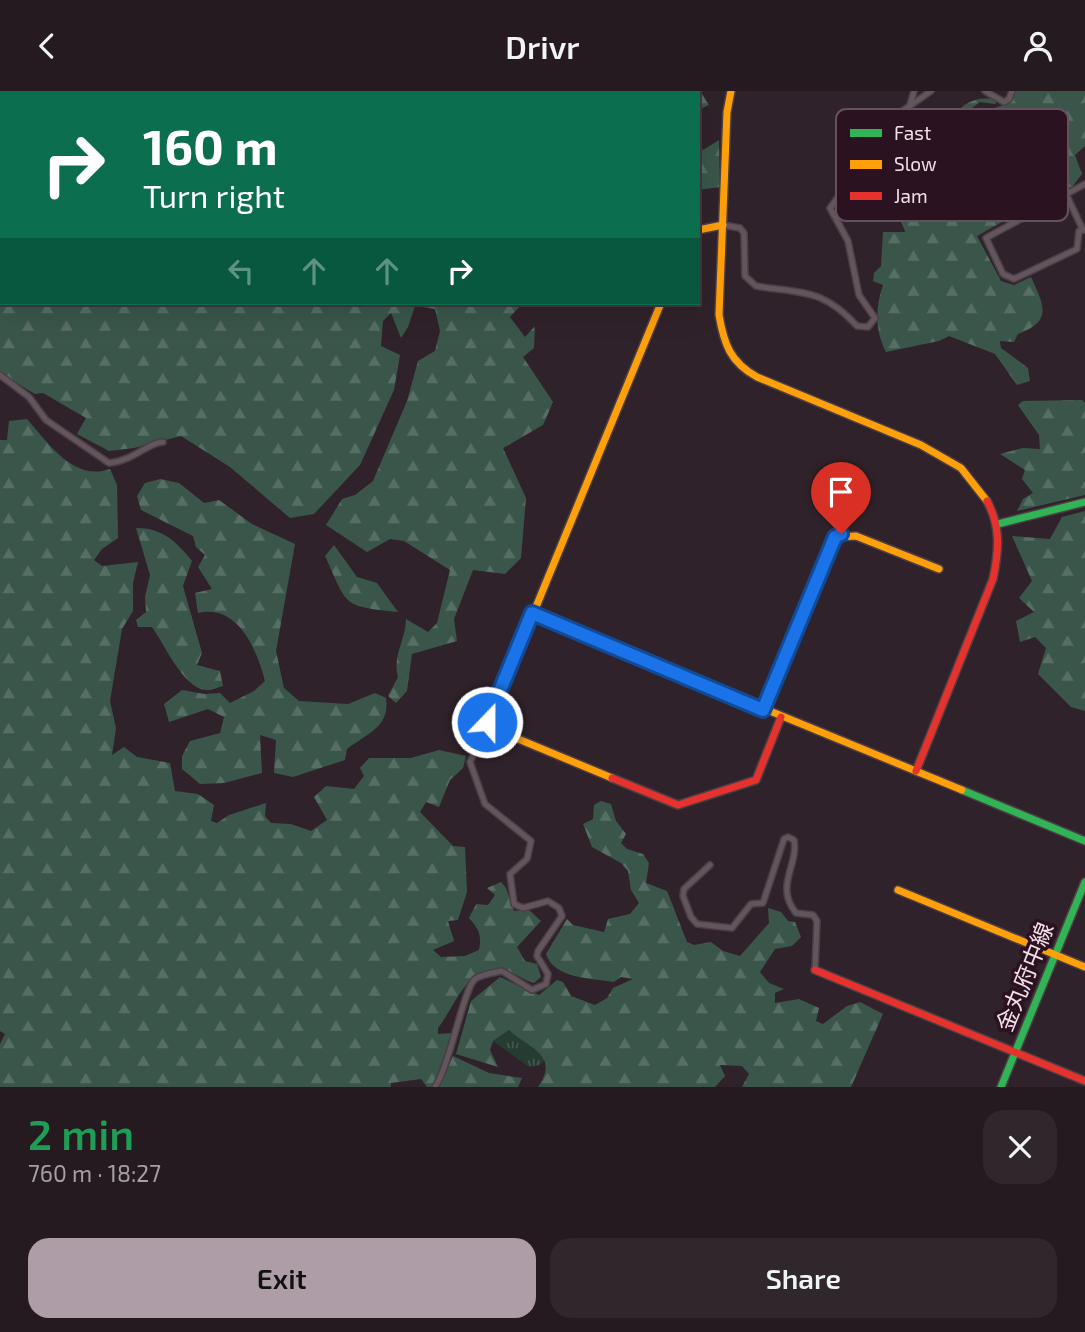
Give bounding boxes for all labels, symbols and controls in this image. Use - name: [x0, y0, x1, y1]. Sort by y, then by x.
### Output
- icon: back: [28, 27, 66, 65]
- text: Drivr: [505, 27, 580, 65]
- icon: person: [1019, 27, 1057, 65]
- legend: [836, 109, 1068, 221]
- text: 160 m: [143, 116, 278, 175]
- icon: right: [28, 119, 119, 210]
- text: Fast: [894, 121, 931, 144]
- text: Slow: [894, 152, 937, 175]
- text: Turn right: [143, 176, 285, 214]
- text: Jam: [894, 184, 928, 207]
- icon: left: [222, 252, 260, 290]
- icon: ahead: [295, 252, 333, 290]
- icon: ahead: [368, 252, 406, 290]
- icon: right: [441, 252, 479, 290]
- pin: [811, 462, 871, 534]
- icon: arrive: [822, 473, 860, 511]
- position arrow: [450, 685, 524, 759]
- street label: 金丸府中線: [990, 918, 1059, 1035]
- text: 2 min: [28, 1108, 134, 1158]
- button: close: [983, 1110, 1057, 1184]
- text: 760 m · 18:27: [28, 1159, 161, 1187]
- button: Exit: [28, 1238, 536, 1318]
- button: Share: [550, 1238, 1057, 1318]

